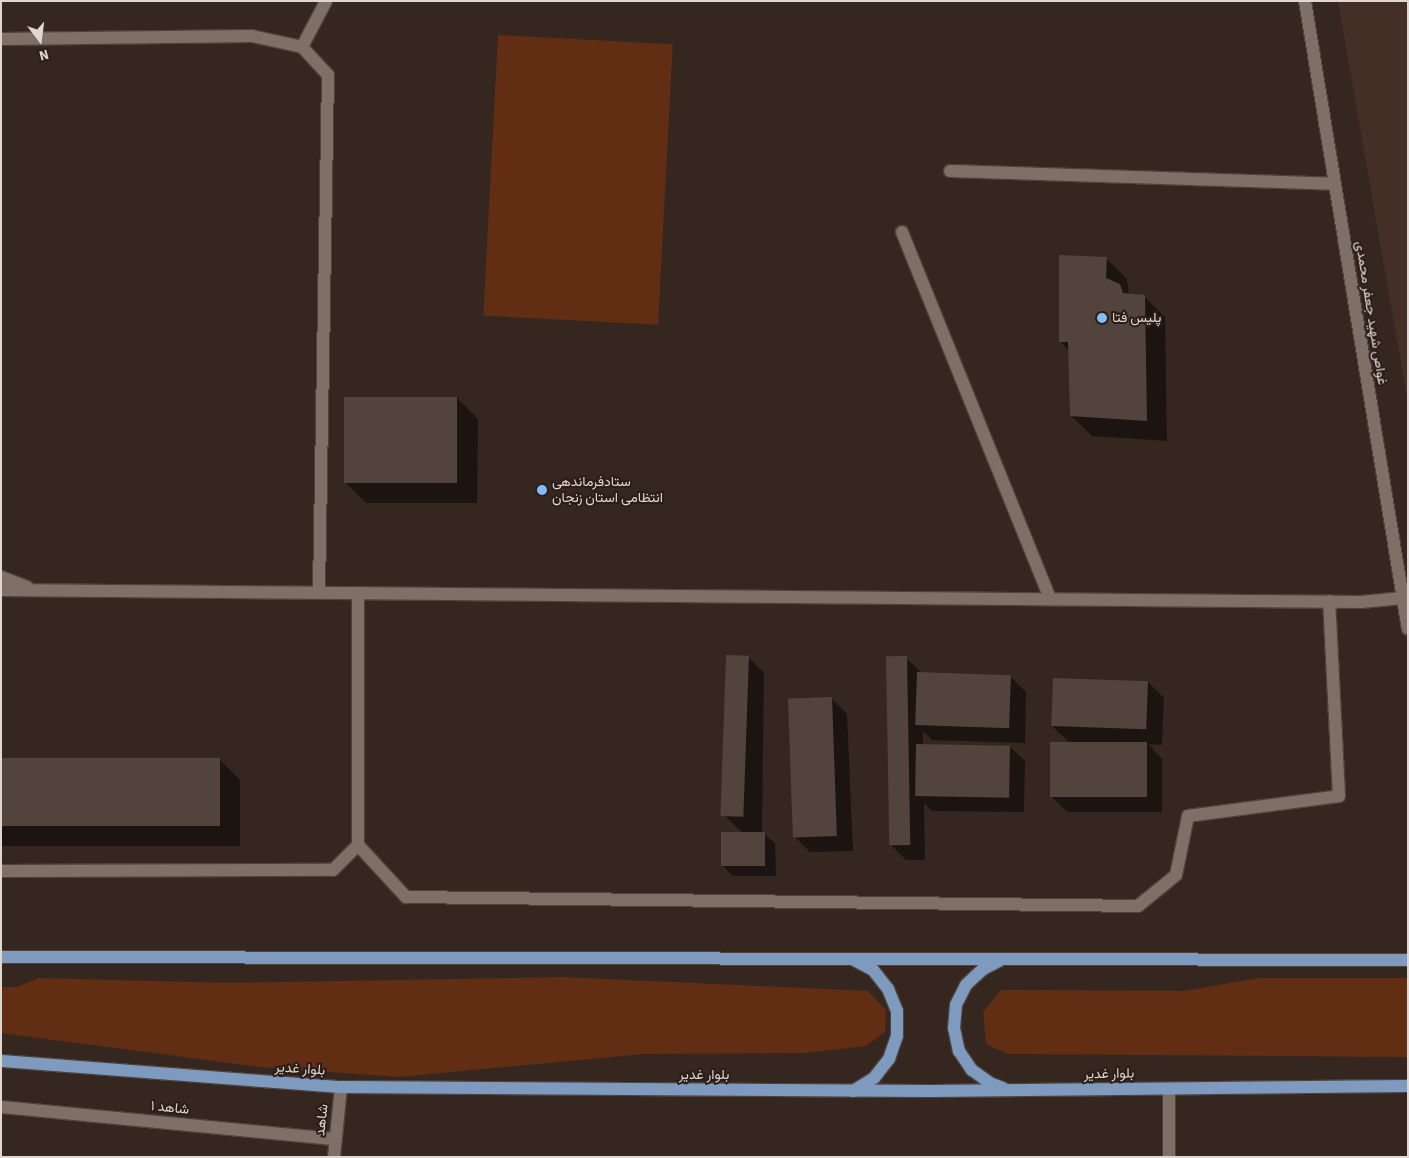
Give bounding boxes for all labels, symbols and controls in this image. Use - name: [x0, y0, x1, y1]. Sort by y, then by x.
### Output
- north arrow: [15, 15, 65, 65]
- text: N: [37, 44, 51, 65]
- street label: غواص شهید جعفر محمدی: [1351, 240, 1391, 386]
- place label: پلیس فتا: [1112, 310, 1161, 326]
- marker: پلیس فتا: [1096, 312, 1108, 324]
- place label: ستادفرماندهی انتظامی استان زنجان: [552, 474, 663, 507]
- marker: ستادفرماندهی انتظامی استان زنجان: [536, 484, 548, 496]
- street label: بلوار غدیر: [274, 1059, 326, 1079]
- street label: بلوار غدیر: [1084, 1065, 1134, 1083]
- street label: بلوار غدیر: [679, 1067, 729, 1083]
- street label: شاهد ۱: [150, 1098, 190, 1118]
- street label: شاهد: [312, 1103, 332, 1137]

